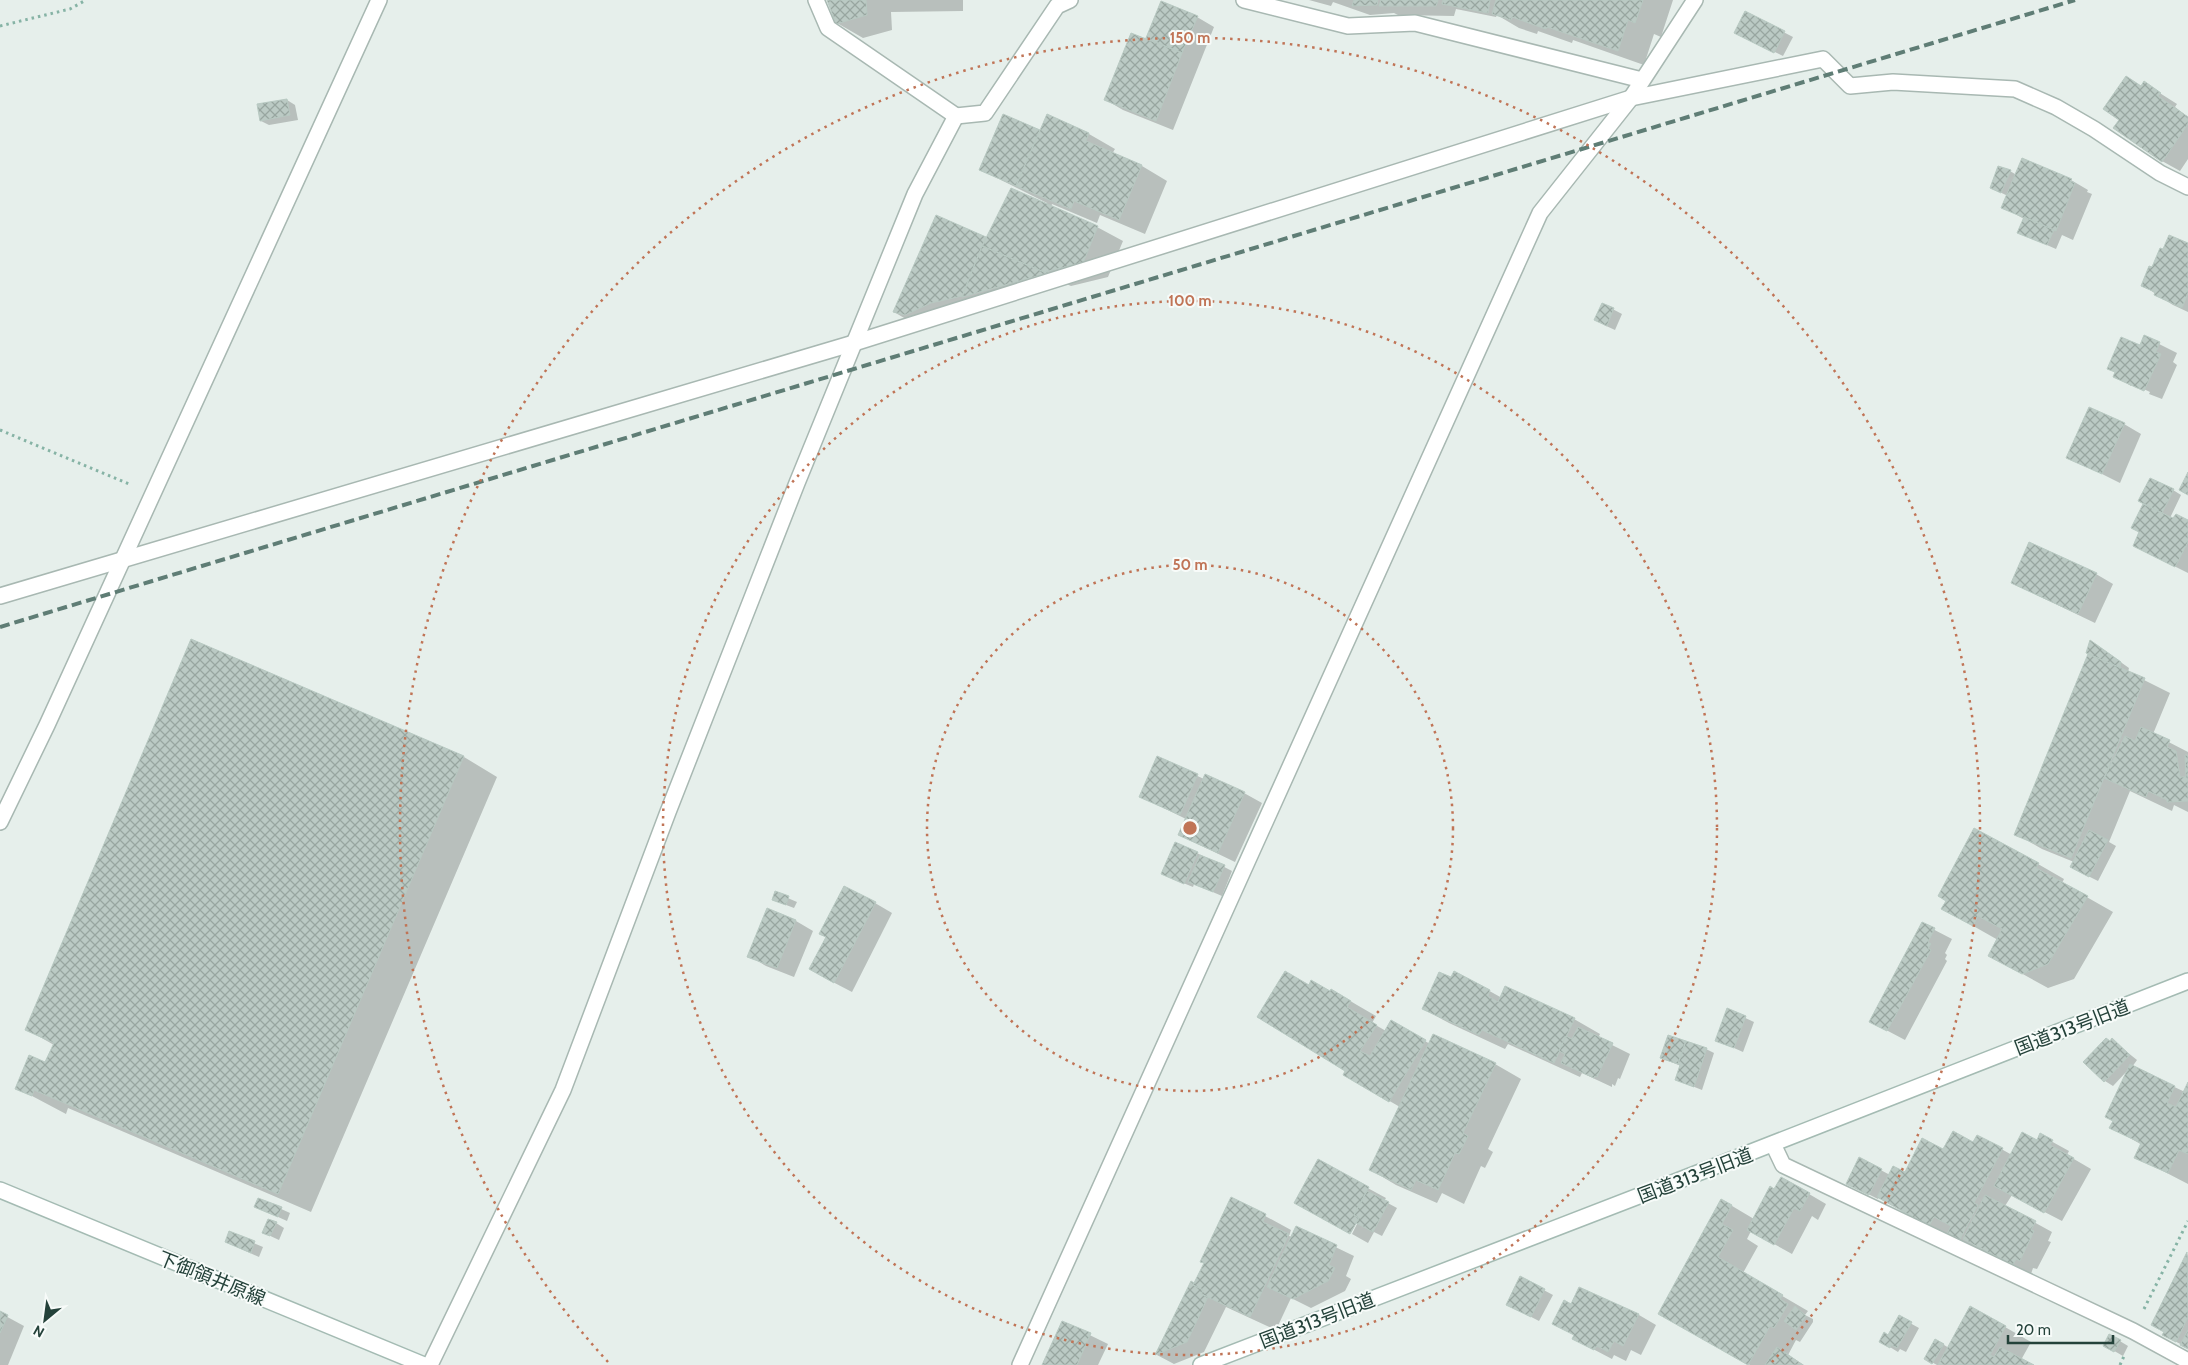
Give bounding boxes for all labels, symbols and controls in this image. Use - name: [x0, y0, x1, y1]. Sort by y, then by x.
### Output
- text: 150 m: [1170, 29, 1210, 47]
- text: 100 m: [1168, 292, 1212, 310]
- text: 50 m: [1172, 556, 1208, 574]
- centre of rings: [1181, 819, 1199, 837]
- street label: 国道313号旧道: [2011, 995, 2133, 1060]
- street label: 国道313号旧道: [1634, 1143, 1756, 1208]
- street label: 下御領井原線: [155, 1246, 269, 1310]
- street label: 国道313号旧道: [1256, 1288, 1378, 1353]
- north arrow: [20, 1295, 70, 1345]
- scale bar: [2008, 1312, 2113, 1344]
- text: N: [30, 1321, 47, 1342]
- text: 20 m: [2016, 1321, 2051, 1339]

